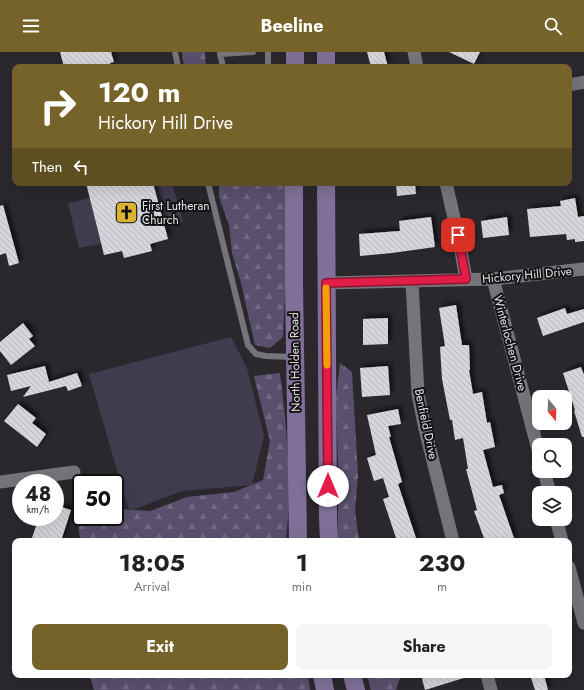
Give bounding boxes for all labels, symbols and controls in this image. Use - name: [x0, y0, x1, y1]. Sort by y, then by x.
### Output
- text: Beeline: [260, 13, 324, 39]
- icon: menu: [20, 15, 42, 37]
- icon: search: [542, 15, 564, 37]
- text: 120 m: [98, 72, 181, 113]
- icon: right: [32, 80, 84, 132]
- text: Hickory Hill Drive: [98, 110, 233, 136]
- text: Then: [32, 156, 62, 178]
- icon: left: [70, 156, 92, 178]
- place label: First Lutheran Church: [142, 197, 210, 229]
- church icon: First Lutheran Church: [114, 200, 140, 226]
- pin: [441, 218, 475, 252]
- icon: arrive: [447, 224, 469, 246]
- street label: Hickory Hill Drive: [481, 262, 573, 288]
- street label: Winterlochen Drive: [489, 293, 531, 393]
- street label: North Holden Road: [285, 312, 305, 412]
- street label: Benfield Drive: [410, 387, 442, 461]
- north arrow: [532, 390, 572, 430]
- map controls: [532, 390, 572, 526]
- button: search: [532, 438, 572, 478]
- position arrow: [307, 465, 349, 507]
- speed limit sign: 50: [72, 474, 124, 526]
- text: 48: [25, 480, 51, 509]
- button: layers: [532, 486, 572, 526]
- text: km/h: [27, 502, 49, 517]
- text: 18:05: [119, 545, 185, 580]
- text: 1: [296, 545, 308, 580]
- text: 230: [419, 545, 465, 580]
- text: Arrival: [134, 577, 170, 596]
- text: min: [292, 577, 312, 596]
- text: m: [437, 577, 447, 596]
- button: Exit: [32, 624, 288, 670]
- button: Share: [296, 624, 552, 670]

